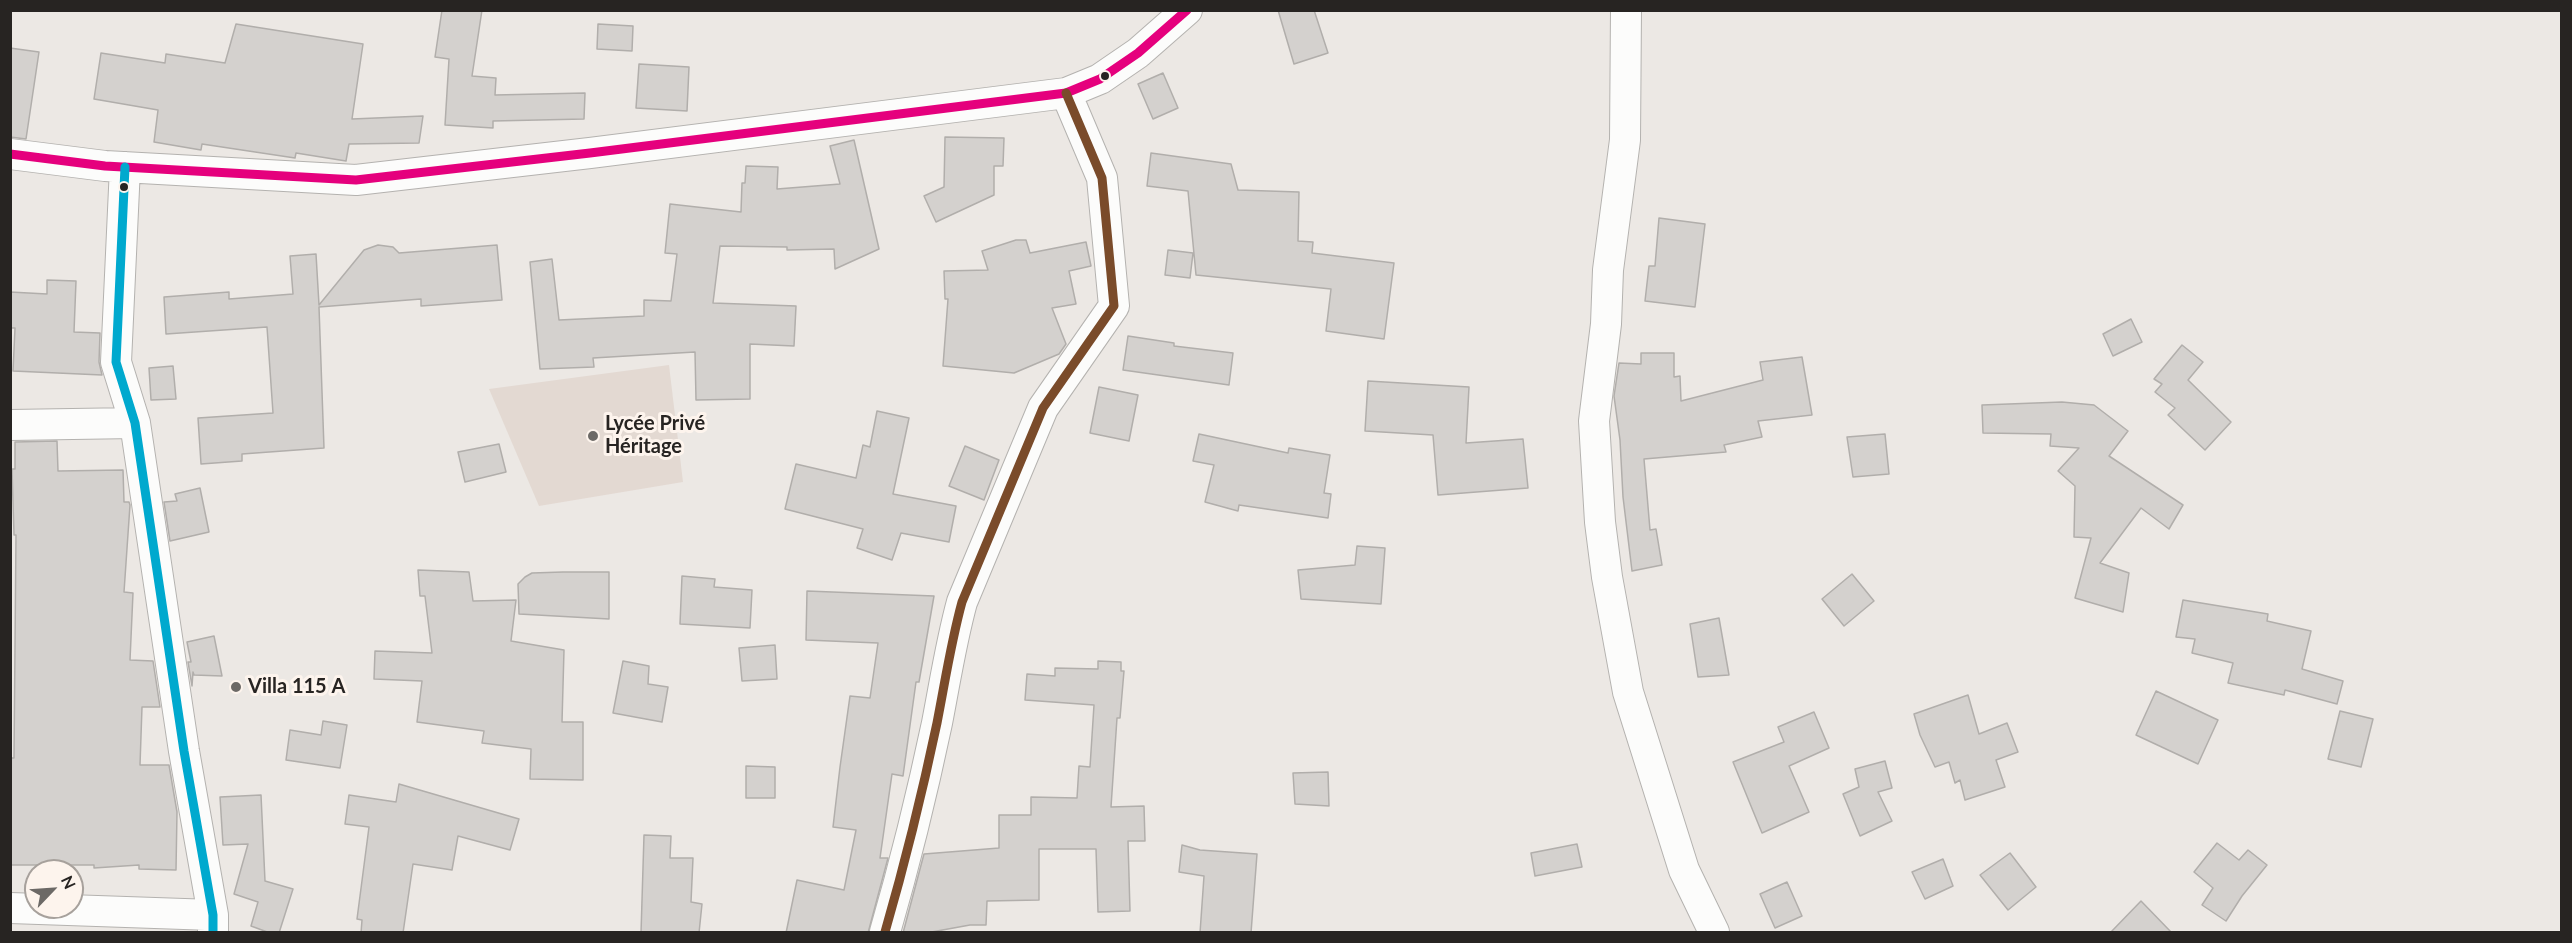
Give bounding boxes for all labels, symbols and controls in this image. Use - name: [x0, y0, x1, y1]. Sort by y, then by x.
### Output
- unlabelled marker: [1099, 70, 1111, 82]
- unlabelled marker: [118, 181, 130, 193]
- place label: Lycée Privé Héritage: [605, 412, 705, 459]
- marker: Lycée Privé Héritage: [586, 429, 600, 443]
- place label: Villa 115 A: [248, 675, 345, 699]
- marker: Villa 115 A: [229, 680, 243, 694]
- north arrow: [24, 859, 84, 919]
- text: N: [58, 872, 80, 892]

